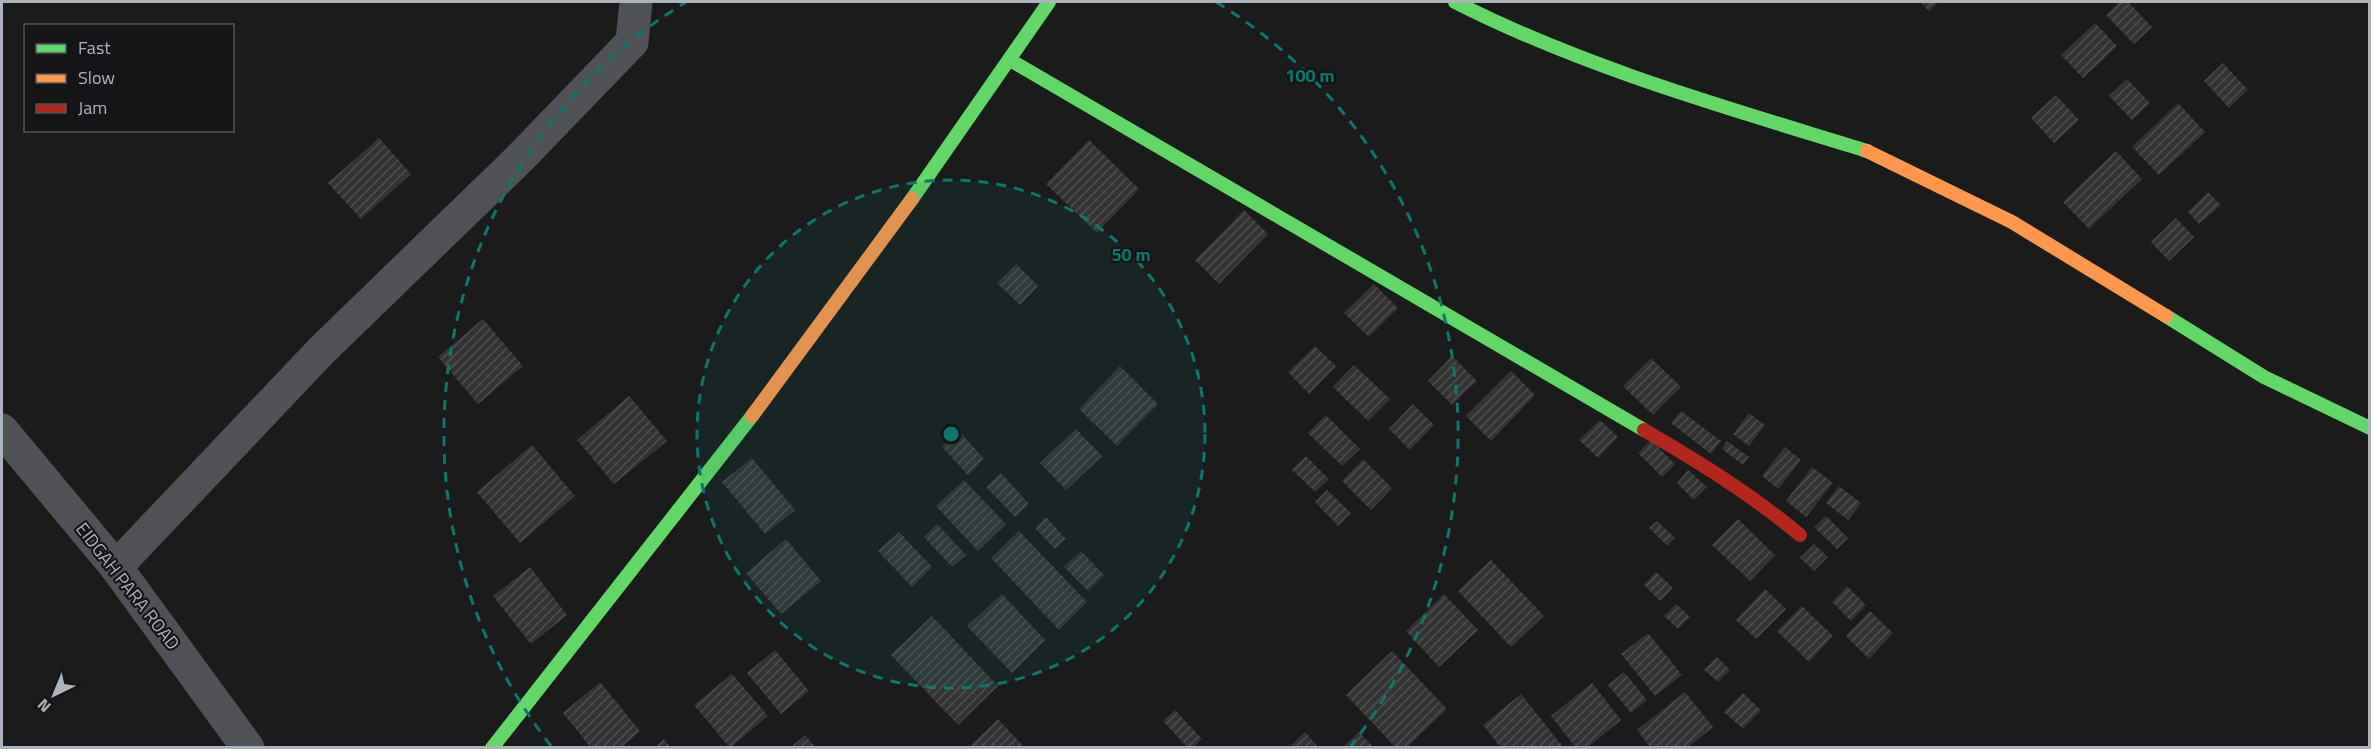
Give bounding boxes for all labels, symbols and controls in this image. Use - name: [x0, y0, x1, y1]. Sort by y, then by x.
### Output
- legend: [24, 24, 234, 132]
- text: Fast: [78, 34, 111, 61]
- text: 100 m: [1285, 62, 1335, 89]
- text: Slow: [78, 64, 115, 91]
- text: Jam: [78, 94, 107, 121]
- text: 50 m: [1111, 241, 1151, 268]
- centre of rings: [941, 424, 961, 444]
- street label: EIDGAH PARA ROAD: [69, 516, 187, 656]
- north arrow: [24, 665, 84, 725]
- text: N: [32, 693, 56, 719]

